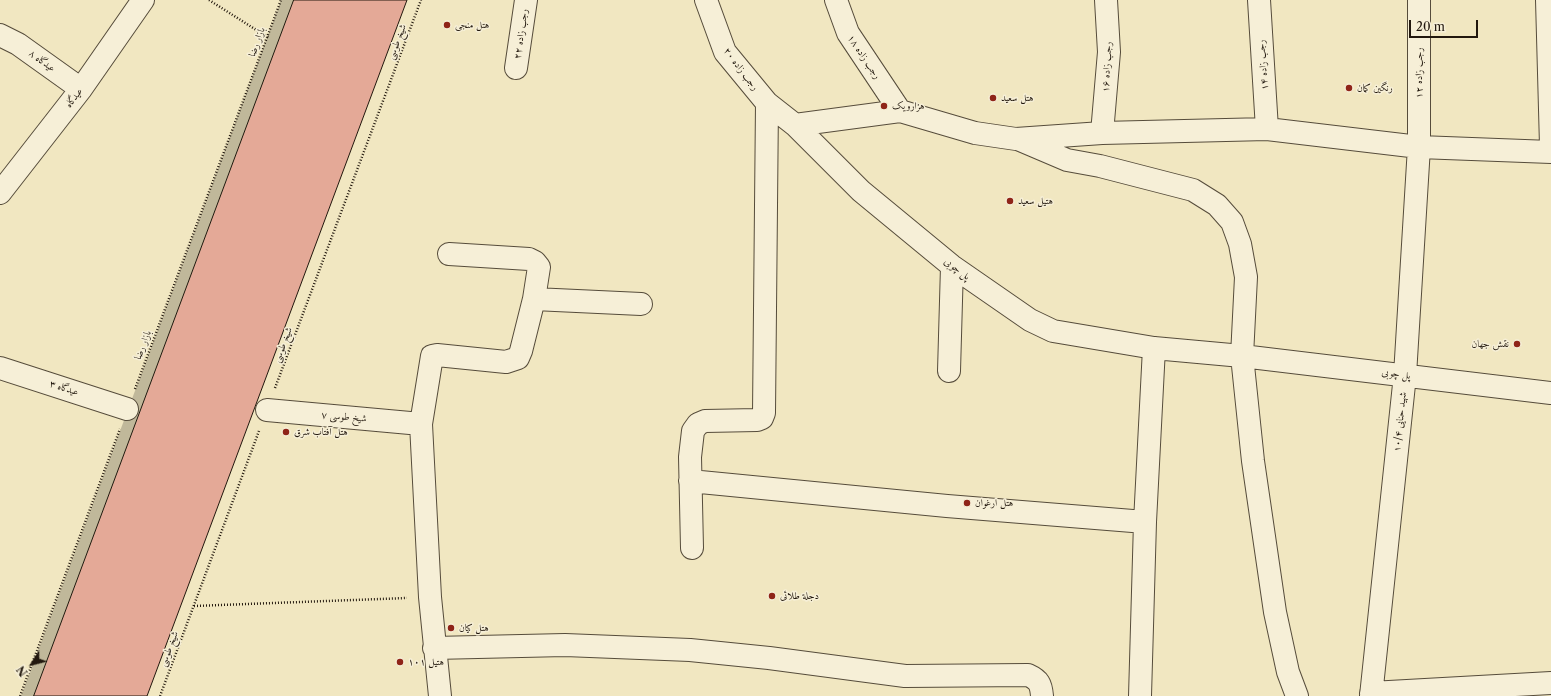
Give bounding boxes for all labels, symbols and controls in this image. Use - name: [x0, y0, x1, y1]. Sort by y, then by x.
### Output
- street label: رجب زاده ۲۲: [512, 8, 530, 60]
- scale bar: [1411, 12, 1480, 38]
- place label: هتل منجی: [455, 19, 489, 31]
- text: 20 m: [1416, 19, 1445, 34]
- marker: هتل منجی: [442, 20, 452, 30]
- street label: شیخ طوسی: [385, 23, 409, 61]
- street label: بازار رضا: [246, 26, 268, 58]
- street label: رجب زاده ۱۸: [845, 33, 883, 81]
- street label: رجب زاده ۱۴: [1255, 39, 1271, 91]
- street label: رجب زاده ۱۶: [1100, 41, 1114, 93]
- street label: رجب زاده ۲۰: [721, 45, 761, 93]
- street label: عیدگاه ۸: [26, 47, 58, 75]
- street label: رجب زاده ۱۲: [1413, 48, 1425, 98]
- place label: رنگین کمان: [1357, 82, 1393, 94]
- marker: رنگین کمان: [1344, 83, 1354, 93]
- street label: عیدگاه: [63, 86, 85, 110]
- place label: هتل سعید: [1001, 92, 1034, 104]
- marker: هتل سعید: [988, 93, 998, 103]
- place label: هزارویک: [892, 100, 925, 112]
- marker: هزارویک: [879, 101, 889, 111]
- place label: هتیل سعید: [1018, 195, 1053, 207]
- marker: هتیل سعید: [1005, 196, 1015, 206]
- street label: پل چوبی: [942, 255, 972, 283]
- street label: شیخ طوسی: [271, 326, 295, 364]
- street label: بازار رضا: [132, 329, 154, 361]
- place label: نقش جهان: [1471, 338, 1509, 350]
- marker: نقش جهان: [1512, 339, 1522, 349]
- street label: پل چوبی: [1381, 366, 1411, 382]
- street label: عیدگاه ۳: [48, 378, 80, 398]
- street label: شهید حنایی ۱۰/۴: [1391, 391, 1409, 453]
- street label: شیخ طوسی ۷: [321, 409, 367, 425]
- place label: هتل آفتاب شرق: [294, 426, 348, 438]
- marker: هتل آفتاب شرق: [281, 427, 291, 437]
- place label: هتل ارغوان: [975, 497, 1013, 509]
- marker: هتل ارغوان: [962, 498, 972, 508]
- place label: دجلة طلائی: [780, 590, 819, 602]
- marker: دجلة طلائی: [767, 591, 777, 601]
- place label: هتل کیان: [459, 622, 489, 634]
- marker: هتل کیان: [446, 623, 456, 633]
- street label: شیخ طوسی: [157, 630, 181, 668]
- north arrow: [12, 644, 52, 684]
- place label: هتیل ۱۰۱: [408, 656, 444, 668]
- marker: هتیل ۱۰۱: [395, 657, 405, 667]
- text: N: [14, 663, 31, 679]

